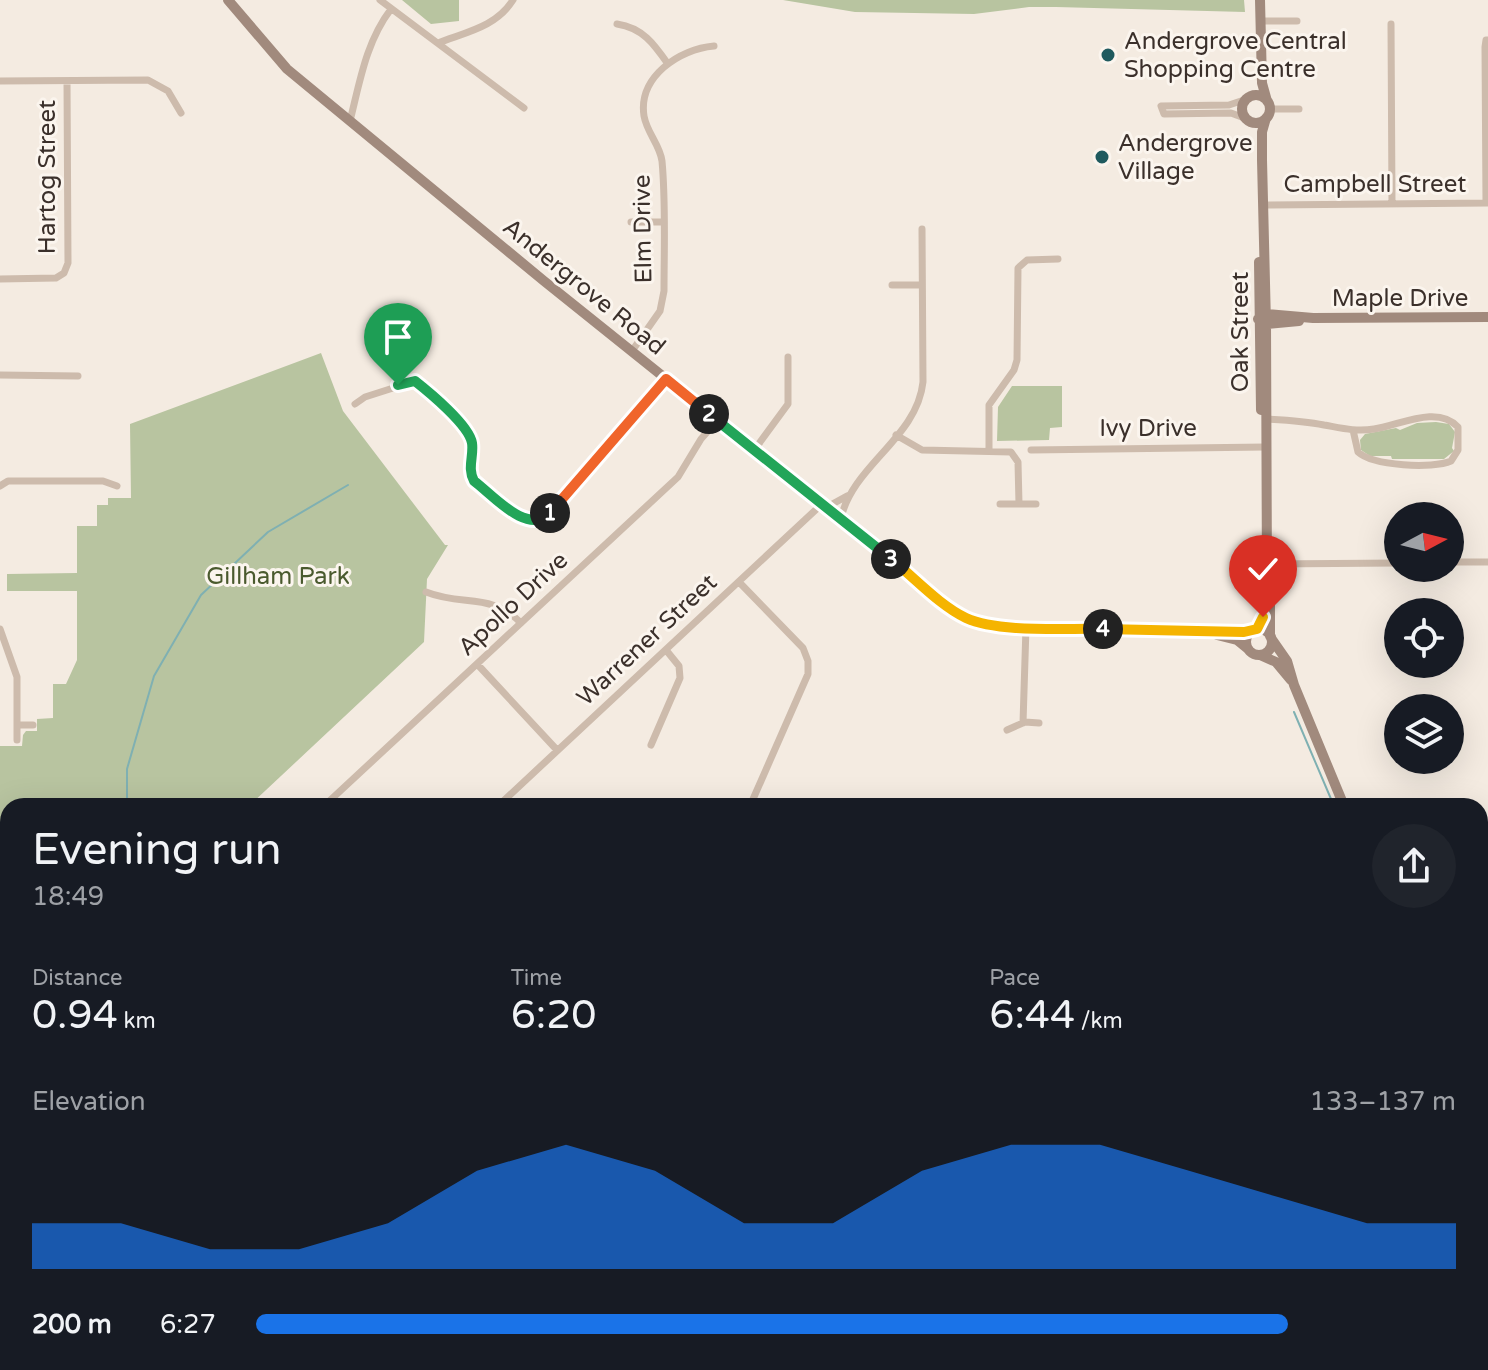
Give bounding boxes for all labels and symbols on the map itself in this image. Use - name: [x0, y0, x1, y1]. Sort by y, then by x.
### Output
- place label: Andergrove Central Shopping Centre: [1124, 27, 1347, 84]
- marker: Andergrove Central Shopping Centre: [1099, 46, 1117, 64]
- street label: Hartog Street: [33, 100, 62, 254]
- place label: Andergrove Village: [1118, 129, 1252, 186]
- marker: Andergrove Village: [1093, 148, 1111, 166]
- street label: Campbell Street: [1284, 170, 1466, 199]
- street label: Elm Drive: [628, 174, 658, 284]
- street label: Andergrove Road: [497, 212, 671, 362]
- street label: Oak Street: [1226, 272, 1255, 392]
- street label: Maple Drive: [1332, 284, 1468, 313]
- pin: [364, 303, 432, 385]
- pin: 2: [689, 394, 729, 434]
- street label: Ivy Drive: [1099, 414, 1197, 443]
- pin: 1: [530, 493, 570, 533]
- north arrow: [1384, 502, 1464, 582]
- pin: [1229, 535, 1297, 617]
- pin: 3: [871, 539, 911, 579]
- street label: Apollo Drive: [452, 546, 574, 662]
- park label: Gillham Park: [206, 562, 350, 591]
- street label: Warrener Street: [571, 568, 723, 712]
- pin: 4: [1083, 609, 1123, 649]

